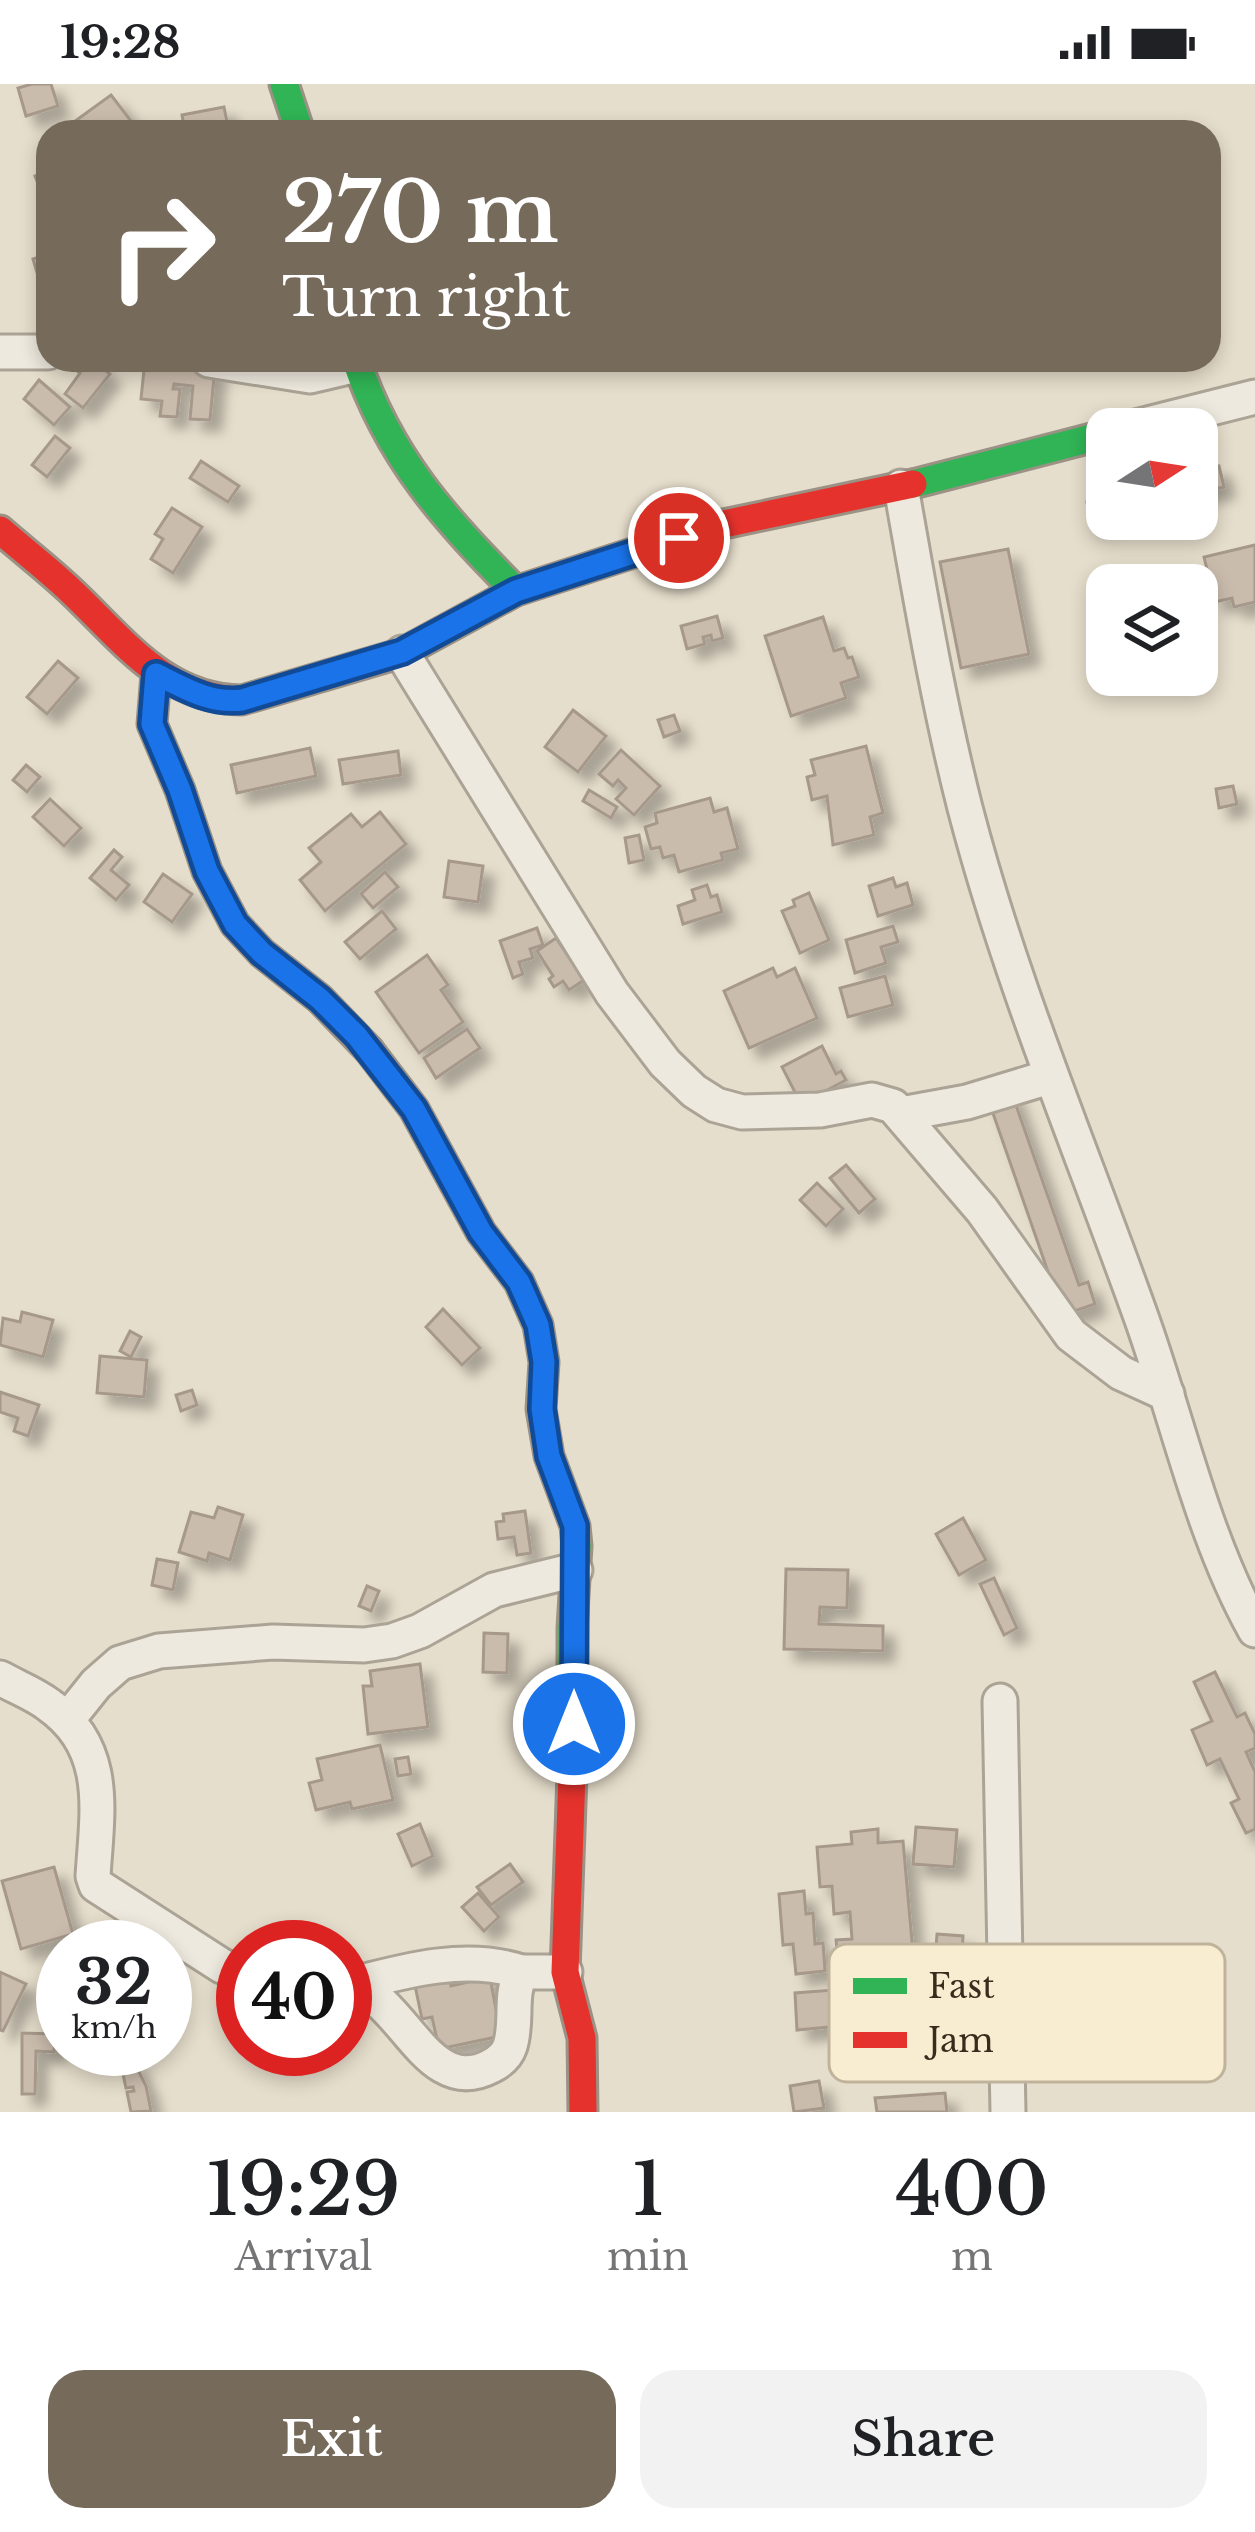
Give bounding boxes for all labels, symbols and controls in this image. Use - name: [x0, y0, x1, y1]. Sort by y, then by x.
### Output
- text: 19:28: [60, 14, 181, 70]
- text: 270 m: [282, 161, 559, 265]
- icon: right: [84, 168, 240, 324]
- text: Turn right: [282, 264, 571, 331]
- north arrow: [1086, 408, 1218, 540]
- map controls: [1086, 408, 1218, 696]
- pin: [628, 487, 730, 589]
- icon: arrive: [646, 505, 712, 571]
- button: layers: [1086, 564, 1218, 696]
- position arrow: [511, 1661, 637, 1787]
- speed limit sign: 40: [216, 1920, 372, 2076]
- legend: [829, 1944, 1225, 2082]
- text: 32: [75, 1946, 153, 2020]
- text: Fast: [928, 1966, 995, 2007]
- text: km/h: [71, 2009, 157, 2046]
- text: Jam: [924, 2020, 994, 2061]
- text: 19:29: [207, 2145, 400, 2234]
- text: 1: [632, 2145, 664, 2234]
- text: 400: [896, 2145, 1048, 2234]
- text: Arrival: [234, 2232, 373, 2281]
- text: min: [607, 2232, 689, 2281]
- text: m: [951, 2232, 993, 2281]
- button: Exit: [48, 2370, 616, 2508]
- button: Share: [640, 2370, 1207, 2508]

